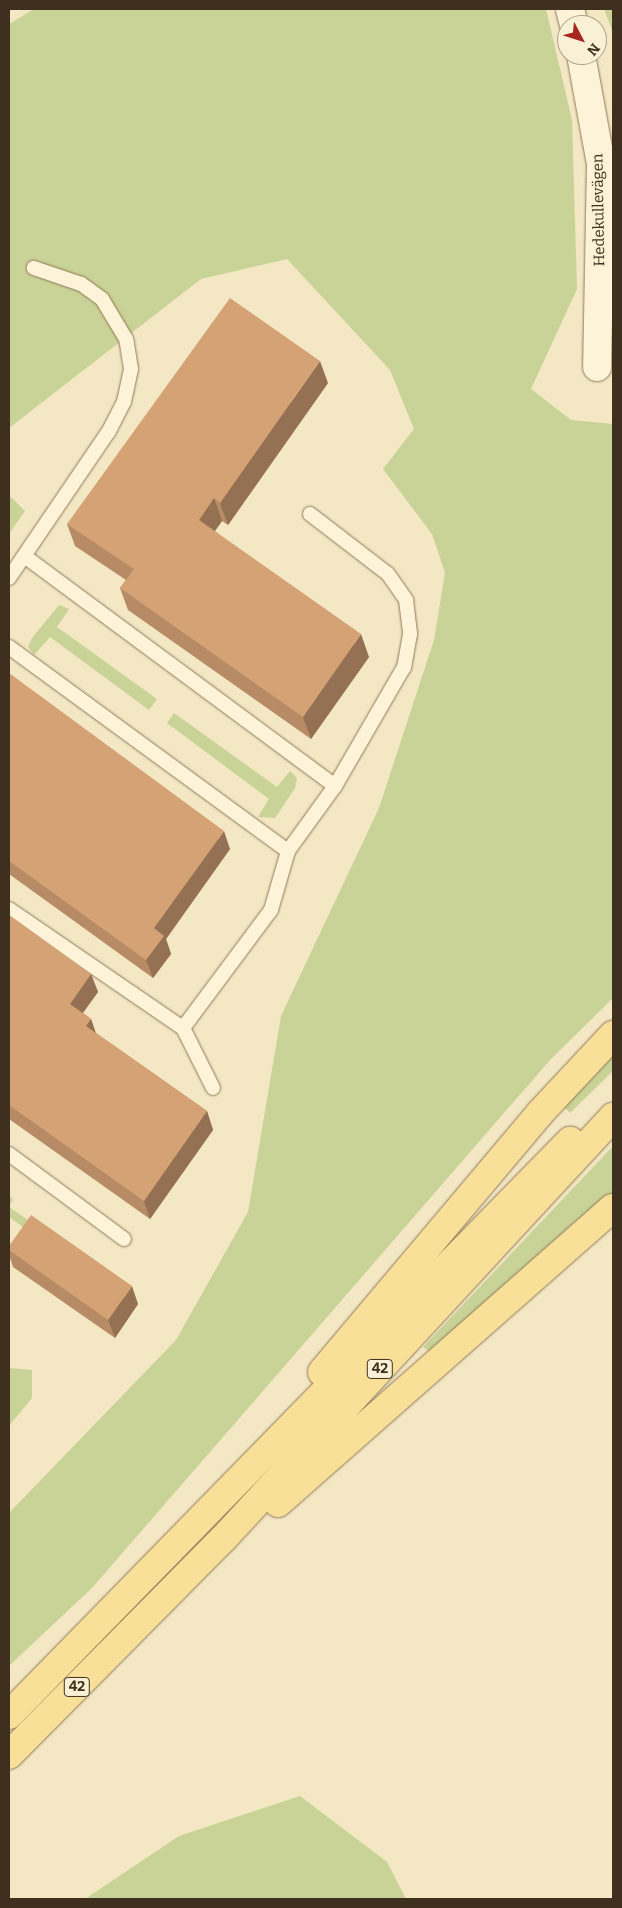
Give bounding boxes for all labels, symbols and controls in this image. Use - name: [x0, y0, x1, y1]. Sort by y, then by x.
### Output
- north arrow: [557, 15, 607, 65]
- text: N: [583, 40, 603, 59]
- street label: Hedekullevägen: [589, 153, 609, 267]
- road number: 42: [366, 1358, 394, 1380]
- road number: 42: [63, 1675, 91, 1698]

